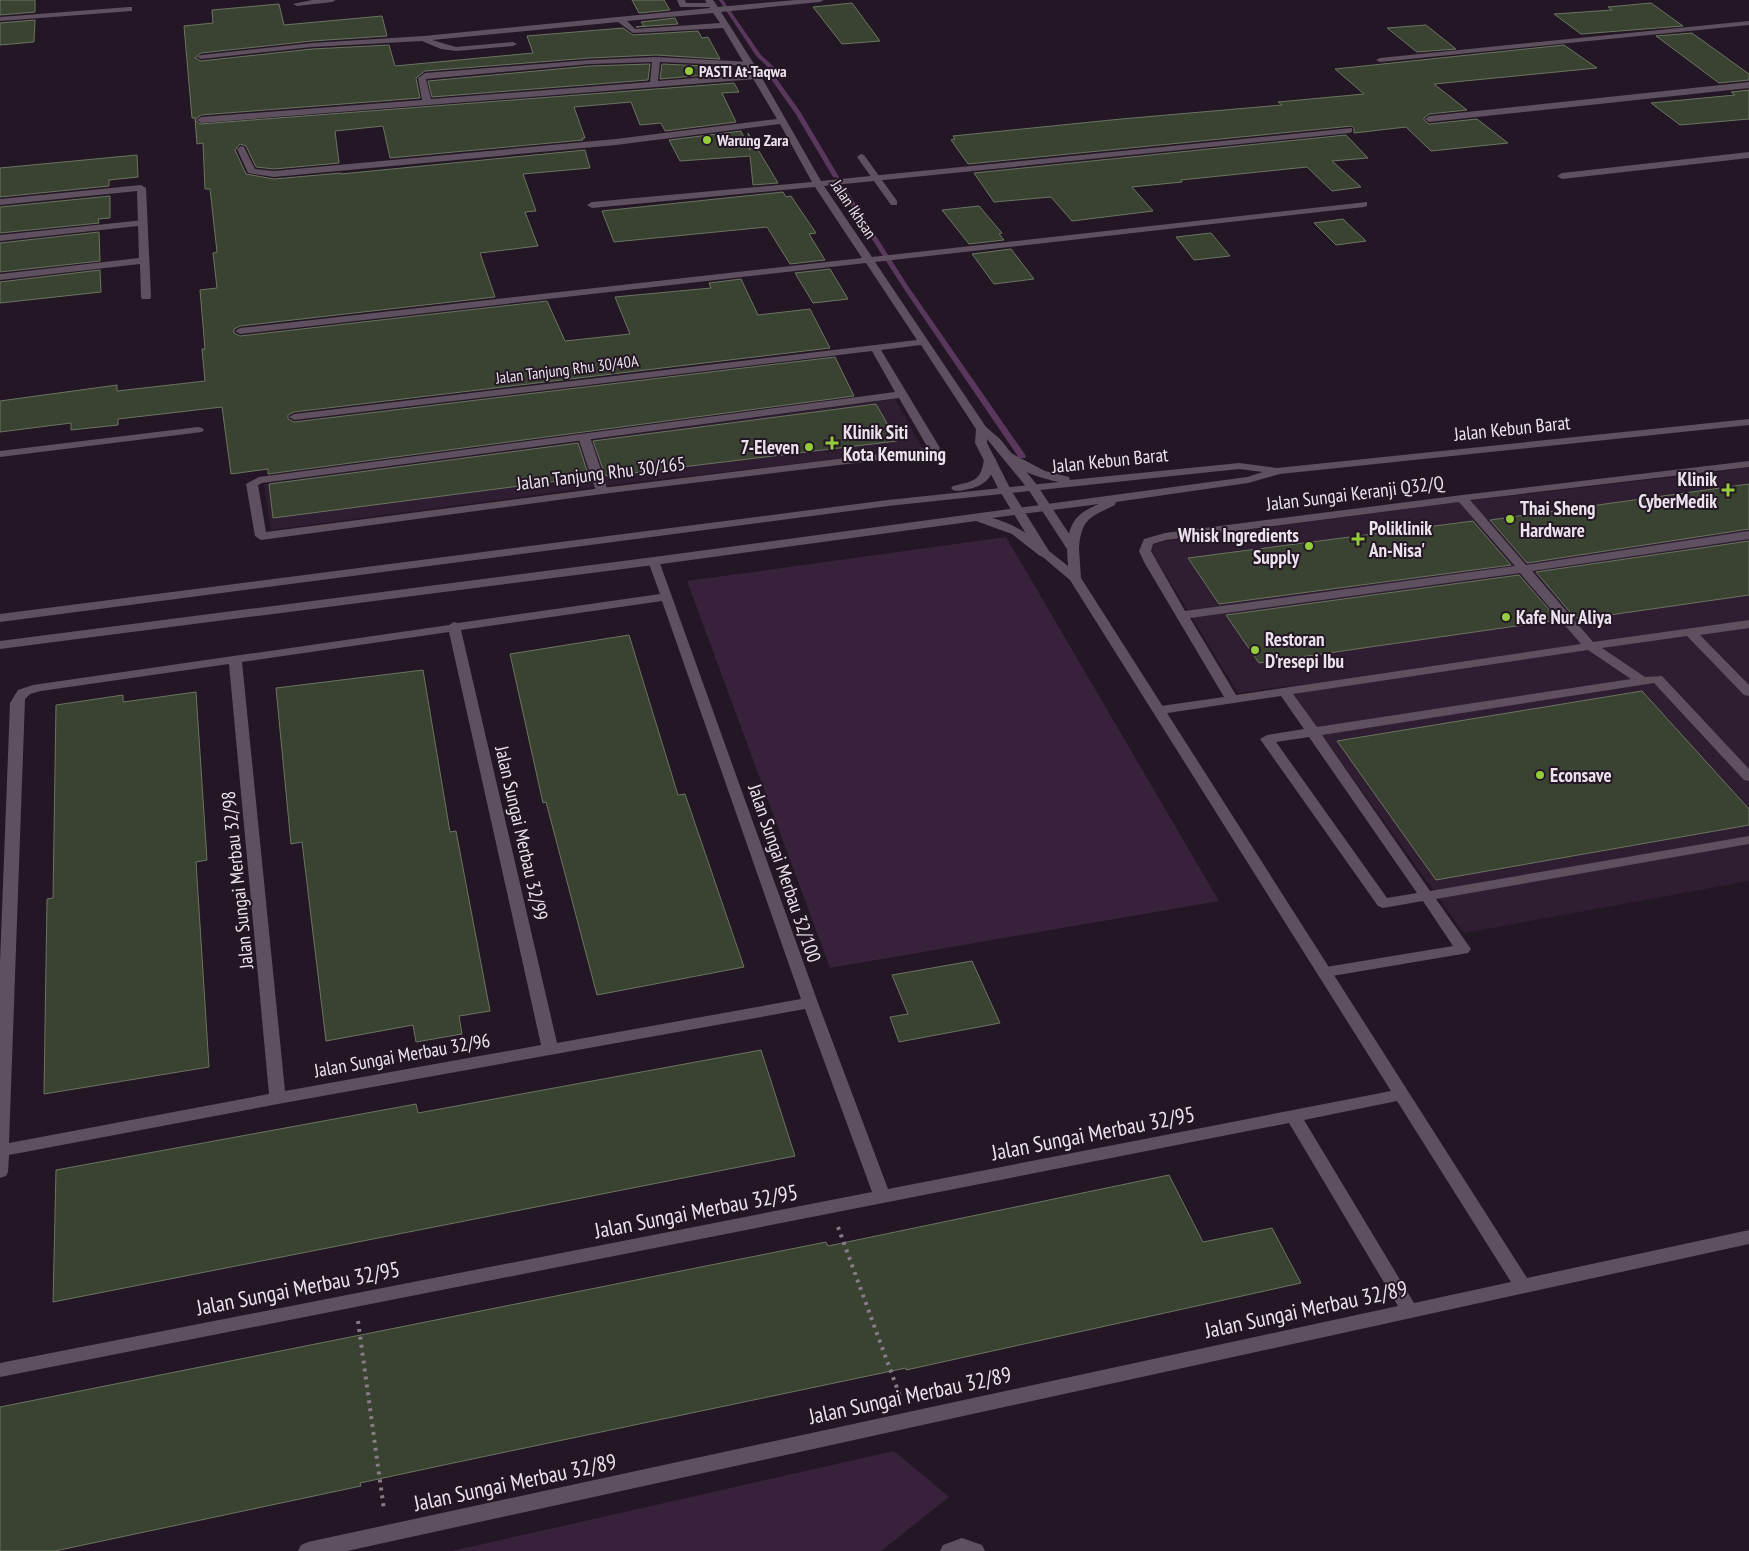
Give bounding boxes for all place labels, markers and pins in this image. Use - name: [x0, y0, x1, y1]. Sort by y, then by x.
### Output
- place label: PASTI At-Taqwa: [699, 61, 787, 81]
- marker: PASTI At-Taqwa: [683, 65, 695, 77]
- place label: Warung Zara: [716, 130, 789, 150]
- marker: Warung Zara: [701, 134, 713, 146]
- place label: Klinik Siti Kota Kemuning: [843, 420, 946, 466]
- place label: 7-Eleven: [740, 435, 799, 459]
- marker: Klinik Siti Kota Kemuning: [825, 436, 839, 450]
- marker: 7-Eleven: [803, 441, 815, 453]
- place label: Klinik CyberMedik: [1638, 467, 1717, 513]
- marker: Klinik CyberMedik: [1721, 483, 1735, 497]
- place label: Thai Sheng Hardware: [1520, 496, 1596, 542]
- marker: Thai Sheng Hardware: [1504, 513, 1516, 525]
- place label: Poliklinik An-Nisa': [1368, 516, 1432, 562]
- place label: Whisk Ingredients Supply: [1177, 523, 1299, 569]
- marker: Poliklinik An-Nisa': [1351, 532, 1365, 546]
- marker: Whisk Ingredients Supply: [1303, 540, 1315, 552]
- place label: Kafe Nur Aliya: [1516, 605, 1612, 629]
- marker: Kafe Nur Aliya: [1500, 611, 1512, 623]
- place label: Restoran D'resepi Ibu: [1265, 627, 1344, 673]
- marker: Restoran D'resepi Ibu: [1249, 644, 1261, 656]
- place label: Econsave: [1550, 763, 1612, 787]
- marker: Econsave: [1534, 769, 1546, 781]

